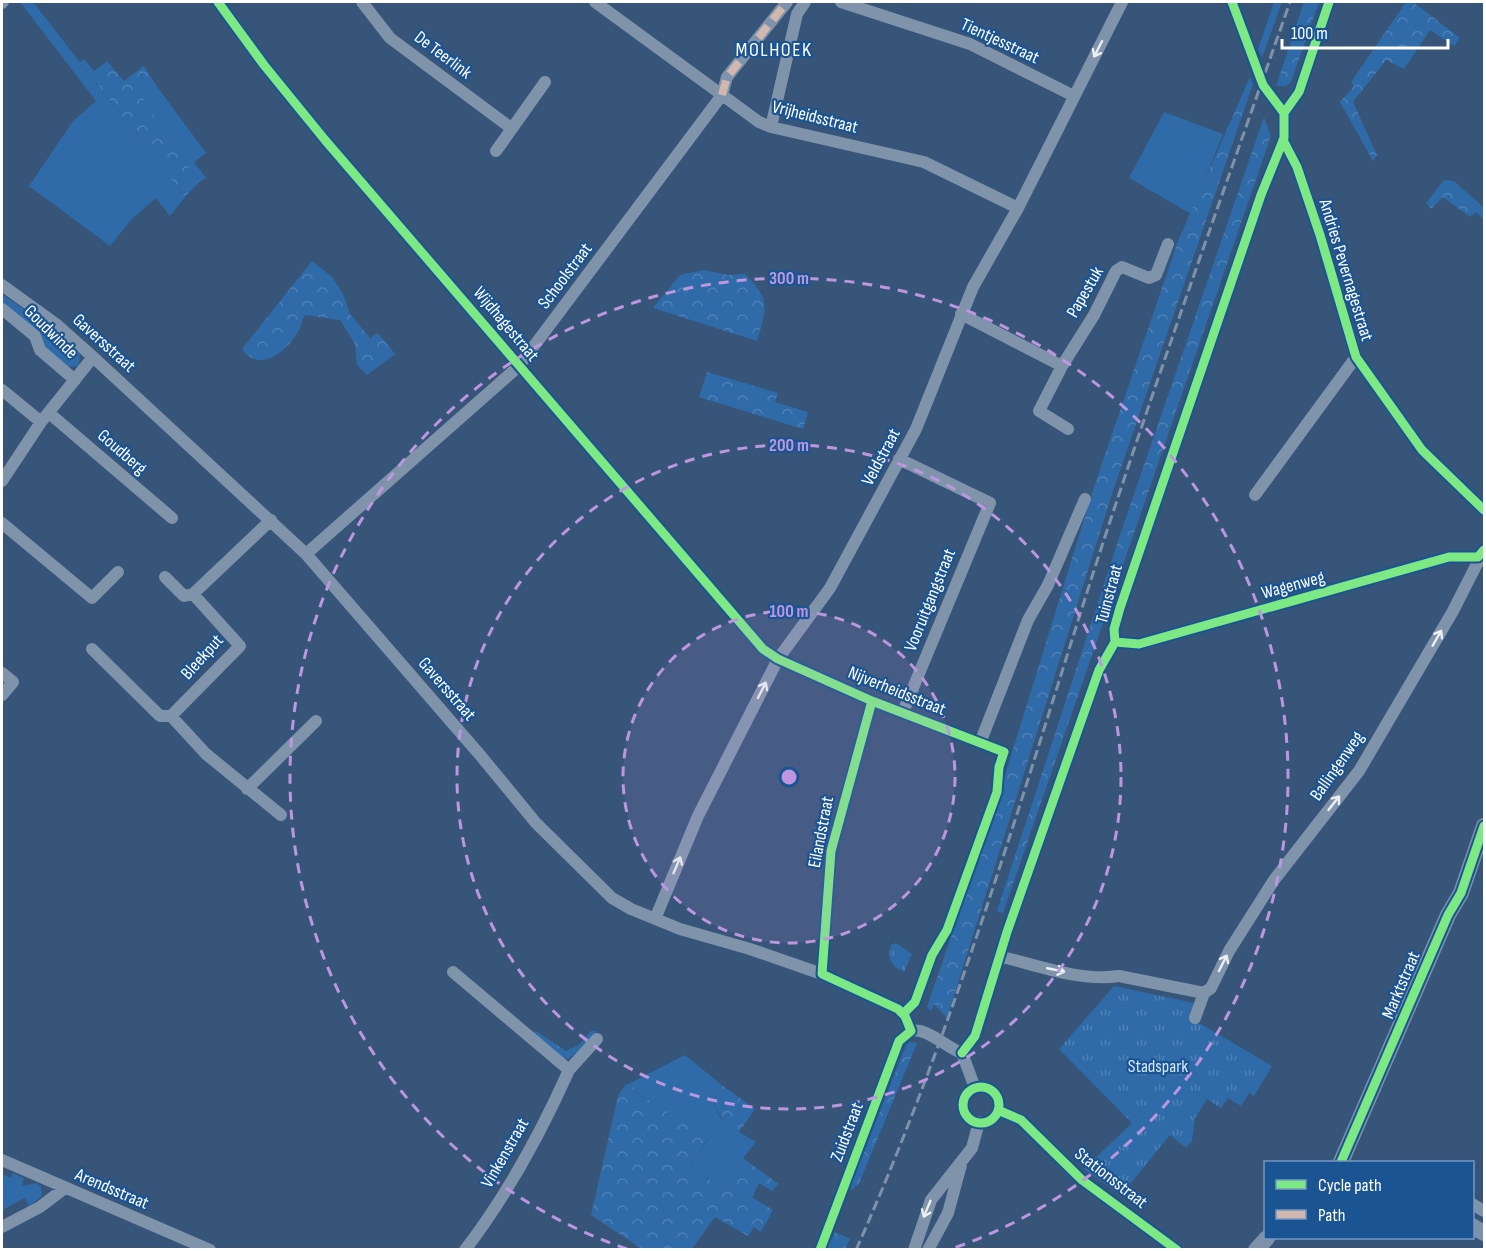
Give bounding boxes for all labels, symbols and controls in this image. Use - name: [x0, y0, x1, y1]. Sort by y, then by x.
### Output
- scale bar: [1282, 12, 1448, 50]
- street label: Tientjesstraat: [957, 14, 1043, 69]
- text: 100 m: [1291, 23, 1328, 44]
- street label: De Teerlink: [410, 27, 476, 83]
- district label: MOLHOEK: [736, 38, 813, 62]
- one-way arrow: [1092, 39, 1103, 57]
- street label: Vrijheidsstraat: [770, 96, 861, 138]
- street label: Andries Pevernagestraat: [1314, 195, 1378, 344]
- street label: Schoolstraat: [533, 238, 597, 313]
- street label: Papestuk: [1062, 263, 1108, 321]
- text: 300 m: [769, 268, 809, 289]
- street label: Wijdhagestraat: [469, 282, 544, 366]
- street label: Goudwinde: [20, 301, 82, 363]
- street label: Gaversstraat: [68, 309, 140, 377]
- street label: Veldstraat: [857, 424, 905, 489]
- street label: Goudberg: [93, 425, 151, 479]
- text: 200 m: [769, 435, 809, 456]
- street label: Vooruitgangstraat: [900, 545, 960, 654]
- street label: Tuinstraat: [1091, 561, 1127, 626]
- street label: Wagenweg: [1259, 566, 1327, 604]
- text: 100 m: [770, 601, 809, 622]
- street label: Bleekput: [176, 630, 228, 684]
- one-way arrow: [1431, 630, 1443, 647]
- street label: Gaversstraat: [414, 653, 481, 725]
- street label: Nijverheidsstraat: [845, 662, 949, 720]
- one-way arrow: [756, 682, 768, 699]
- street label: Ballingenweg: [1306, 727, 1368, 805]
- centre of rings: [779, 767, 799, 787]
- street label: Eilandstraat: [804, 794, 838, 870]
- one-way arrow: [1327, 796, 1340, 812]
- one-way arrow: [672, 857, 683, 875]
- street label: Marktstraat: [1377, 948, 1425, 1022]
- one-way arrow: [1218, 955, 1229, 973]
- one-way arrow: [1045, 965, 1065, 976]
- park label: Stadspark: [1128, 1056, 1188, 1077]
- street label: Zuidstraat: [826, 1099, 868, 1165]
- street label: Vinkenstraat: [477, 1114, 534, 1192]
- street label: Stationsstraat: [1070, 1143, 1152, 1213]
- legend: [1264, 1161, 1474, 1239]
- street label: Arendsstraat: [71, 1164, 152, 1214]
- text: Cycle path: [1318, 1175, 1382, 1196]
- one-way arrow: [921, 1200, 932, 1218]
- text: Path: [1318, 1205, 1346, 1226]

